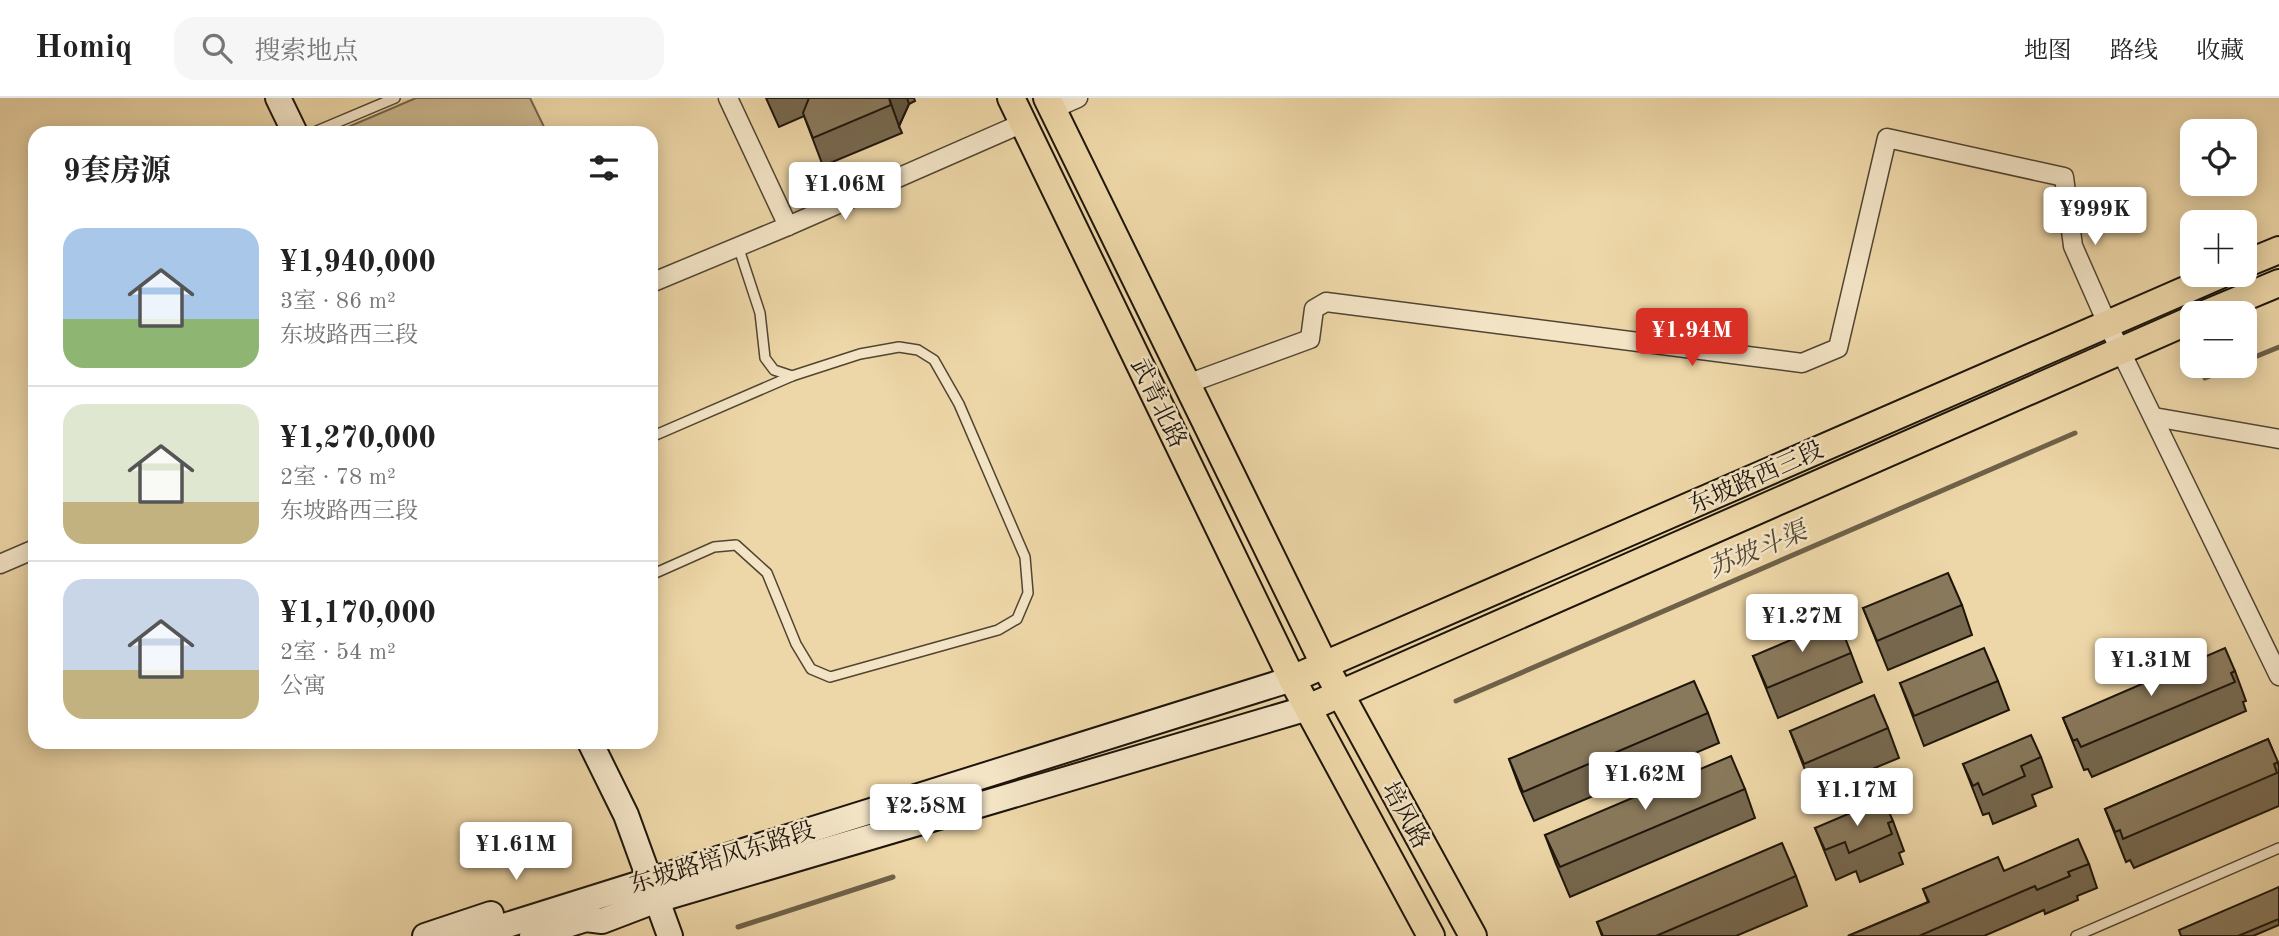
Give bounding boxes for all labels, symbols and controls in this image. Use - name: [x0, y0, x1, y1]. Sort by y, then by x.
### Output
- search box: [174, 17, 664, 80]
- icon: search: [198, 29, 236, 67]
- text: Homiq: [35, 32, 132, 65]
- text: 搜索地点: [254, 39, 358, 65]
- text: 地图: [2024, 40, 2072, 64]
- text: 路线: [2110, 40, 2158, 64]
- text: 收藏: [2196, 40, 2244, 64]
- map controls: [2180, 119, 2257, 378]
- button: locate: [2180, 119, 2257, 196]
- icon: filters: [585, 149, 623, 187]
- text: 9套房源: [63, 157, 170, 187]
- pin: ¥1.06M: [788, 162, 902, 222]
- text: ¥1.06M: [805, 173, 885, 196]
- pin: ¥999K: [2046, 188, 2144, 247]
- text: ¥999K: [2059, 198, 2131, 221]
- button: +: [2180, 210, 2257, 287]
- text: ¥1,940,000: [280, 248, 436, 278]
- icon: home: [119, 256, 203, 340]
- text: 3室 · 86 m²: [280, 290, 396, 313]
- button: −: [2180, 301, 2257, 378]
- pin: ¥1.94M: [1635, 308, 1749, 368]
- text: ¥1.94M: [1652, 319, 1732, 342]
- text: 东坡路西三段: [280, 324, 418, 347]
- street label: 武青北路: [1125, 354, 1192, 452]
- text: ¥1,270,000: [280, 424, 436, 454]
- icon: home: [119, 432, 203, 516]
- street label: 东坡路西三段: [1685, 436, 1827, 519]
- text: 2室 · 78 m²: [280, 466, 396, 489]
- text: 东坡路西三段: [280, 500, 418, 523]
- water label: 苏坡斗渠: [1704, 516, 1813, 583]
- pin: ¥1.27M: [1745, 594, 1859, 654]
- text: ¥1,170,000: [280, 599, 436, 629]
- text: ¥1.27M: [1762, 605, 1842, 628]
- icon: home: [119, 607, 203, 691]
- pin: ¥1.31M: [2094, 638, 2208, 698]
- text: 2室 · 54 m²: [280, 641, 396, 664]
- text: ¥1.31M: [2111, 649, 2191, 672]
- text: 公寓: [280, 675, 326, 698]
- pin: ¥1.62M: [1588, 752, 1702, 812]
- text: ¥1.62M: [1605, 763, 1685, 786]
- pin: ¥1.17M: [1800, 768, 1914, 828]
- street label: 培风路: [1376, 777, 1435, 853]
- text: ¥1.17M: [1817, 779, 1897, 802]
- pin: ¥2.58M: [869, 784, 983, 844]
- text: ¥2.58M: [886, 795, 966, 818]
- street label: 东坡路培风东路段: [626, 817, 818, 898]
- pin: ¥1.61M: [459, 822, 573, 882]
- text: ¥1.61M: [476, 833, 556, 856]

